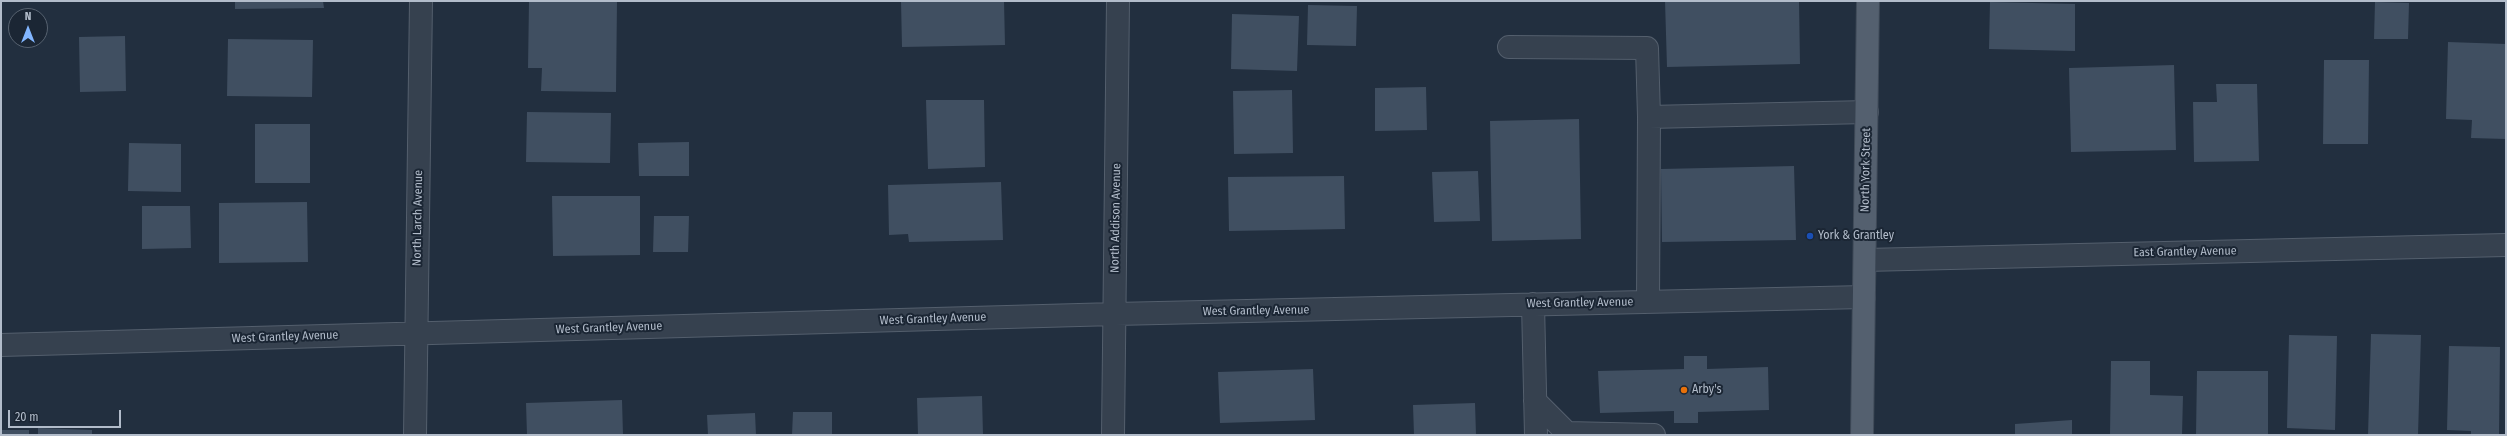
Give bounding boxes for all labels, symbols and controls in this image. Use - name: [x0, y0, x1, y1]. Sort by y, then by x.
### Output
- north arrow: [8, 8, 48, 48]
- text: N: [25, 10, 31, 23]
- street label: North York Street: [1858, 128, 1874, 212]
- street label: North Addison Avenue: [1108, 163, 1124, 273]
- street label: North Larch Avenue: [410, 170, 426, 266]
- place label: York & Grantley: [1818, 229, 1894, 243]
- marker: York & Grantley: [1805, 231, 1815, 241]
- street label: East Grantley Avenue: [2133, 244, 2237, 260]
- street label: West Grantley Avenue: [1527, 295, 1633, 311]
- street label: West Grantley Avenue: [1203, 303, 1309, 319]
- street label: West Grantley Avenue: [879, 310, 987, 328]
- street label: West Grantley Avenue: [555, 319, 663, 337]
- street label: West Grantley Avenue: [231, 328, 339, 346]
- place label: Arby's: [1692, 383, 1722, 397]
- marker: Arby's: [1679, 385, 1689, 395]
- scale bar: [10, 402, 123, 428]
- text: 20 m: [15, 410, 39, 424]

